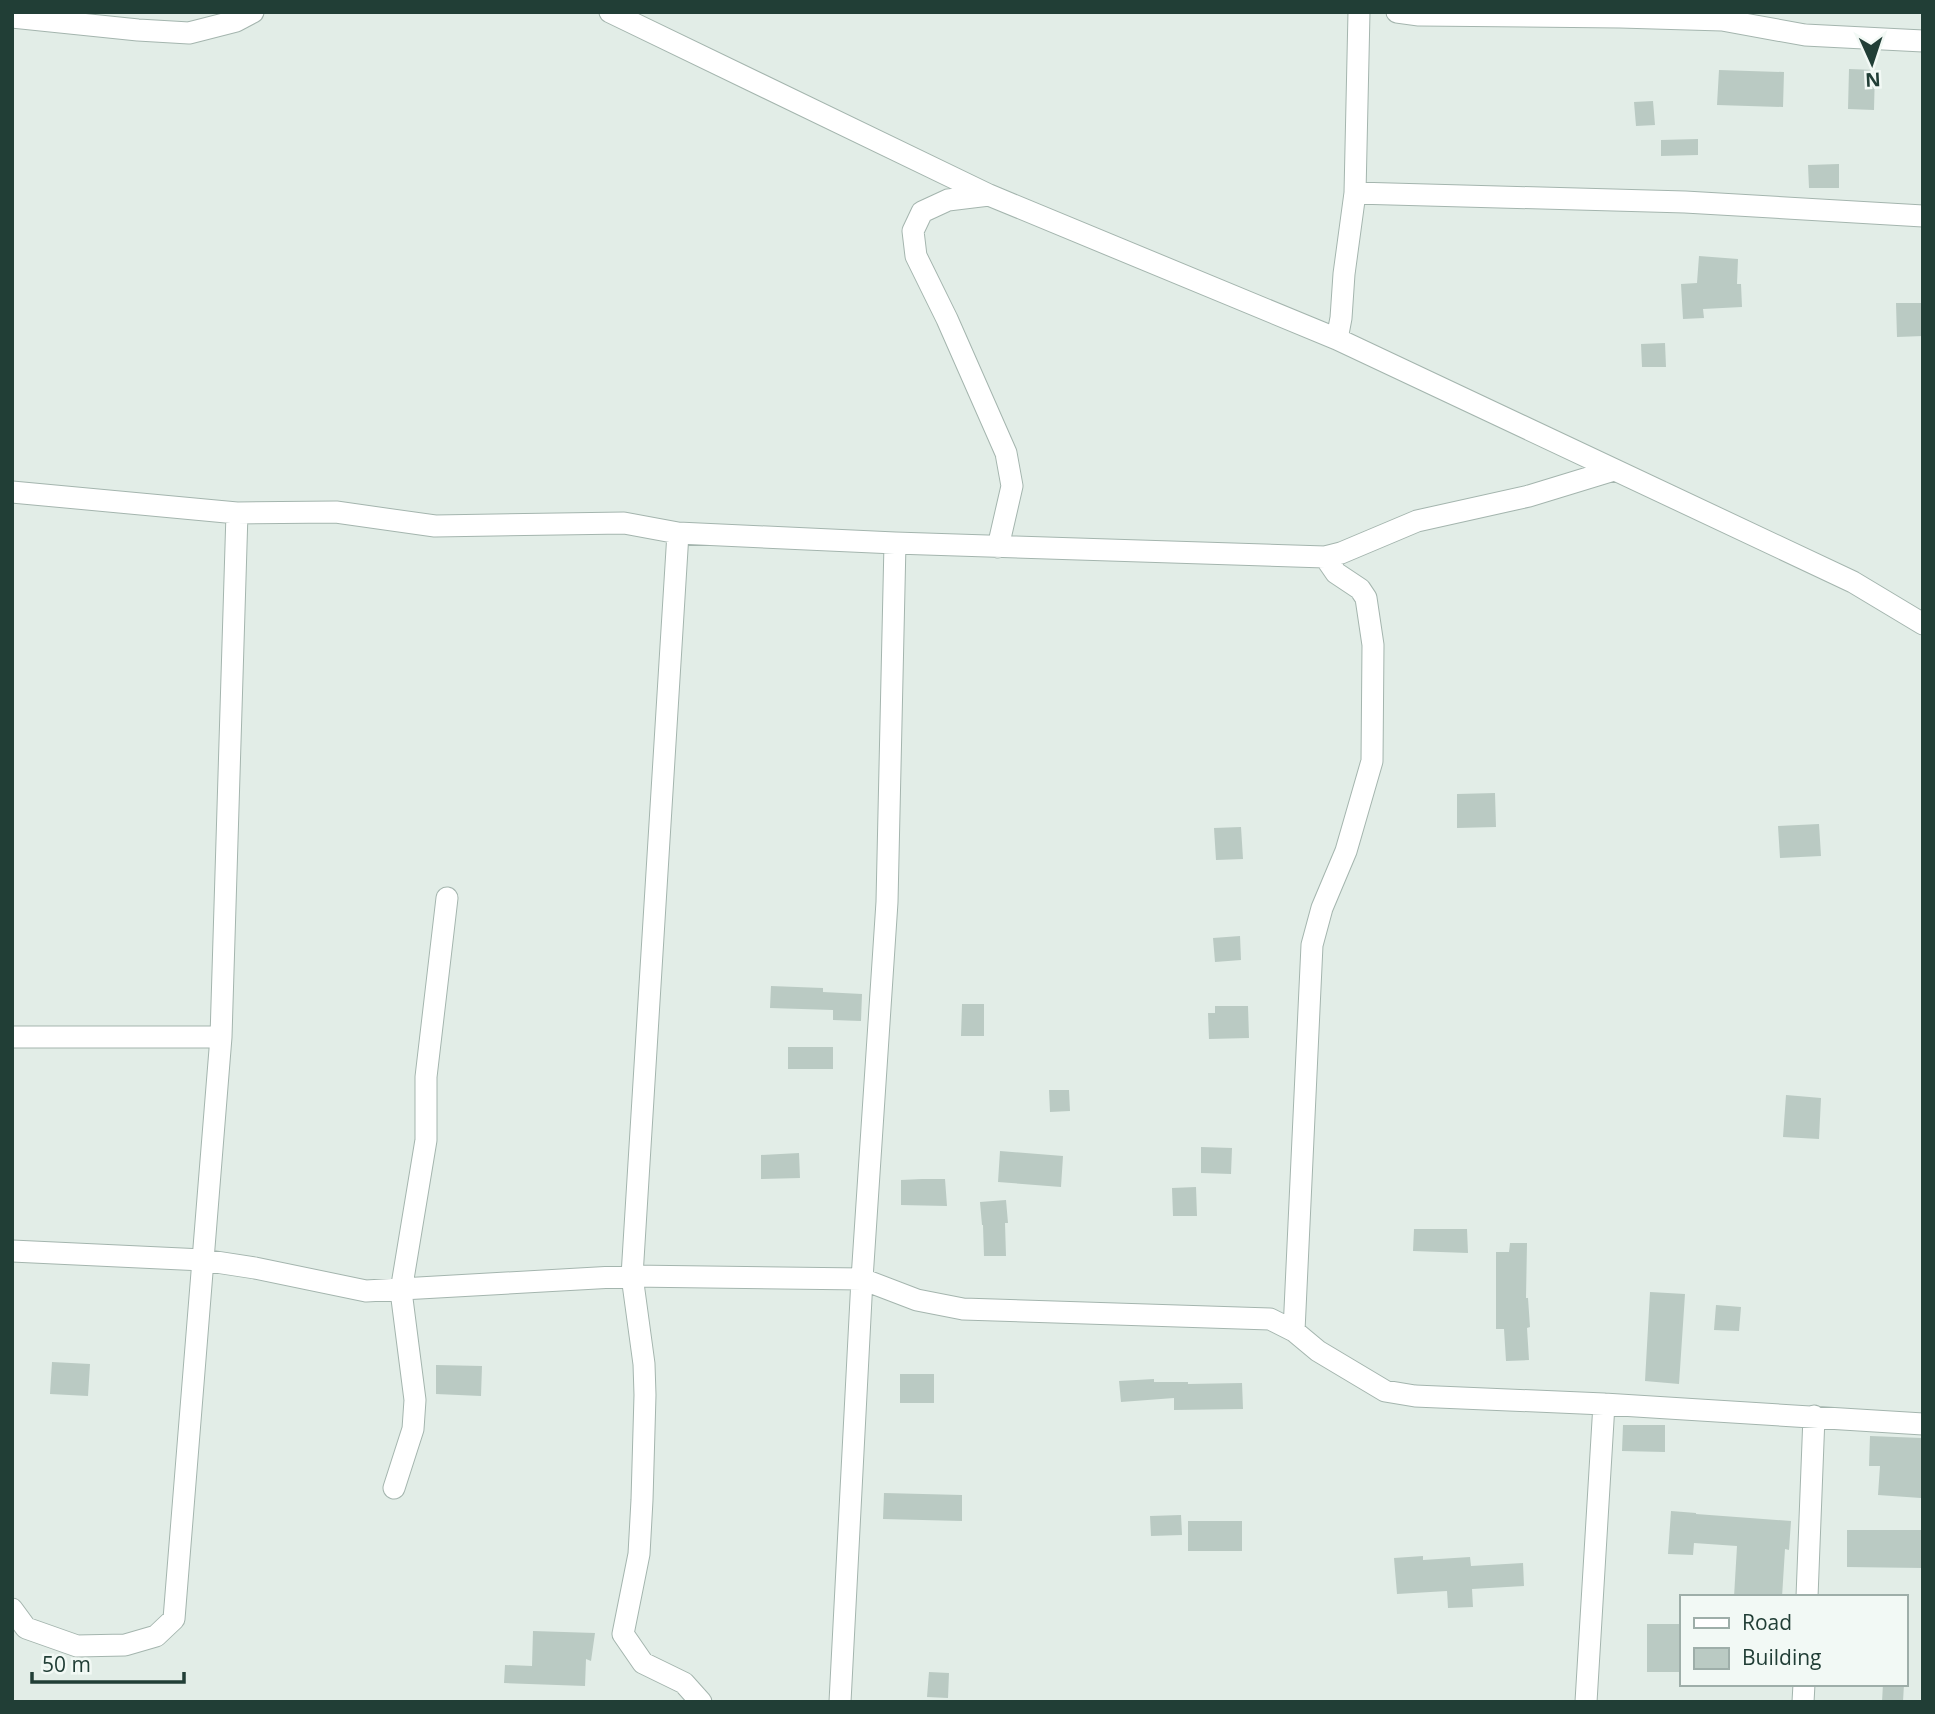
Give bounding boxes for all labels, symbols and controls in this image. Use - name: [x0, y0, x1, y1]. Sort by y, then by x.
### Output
- north arrow: [1837, 28, 1907, 98]
- text: N: [1864, 67, 1881, 93]
- legend: [1680, 1595, 1907, 1686]
- text: Road: [1742, 1608, 1792, 1636]
- scale bar: [32, 1640, 184, 1684]
- text: Building: [1742, 1643, 1821, 1671]
- text: 50 m: [42, 1650, 91, 1678]

